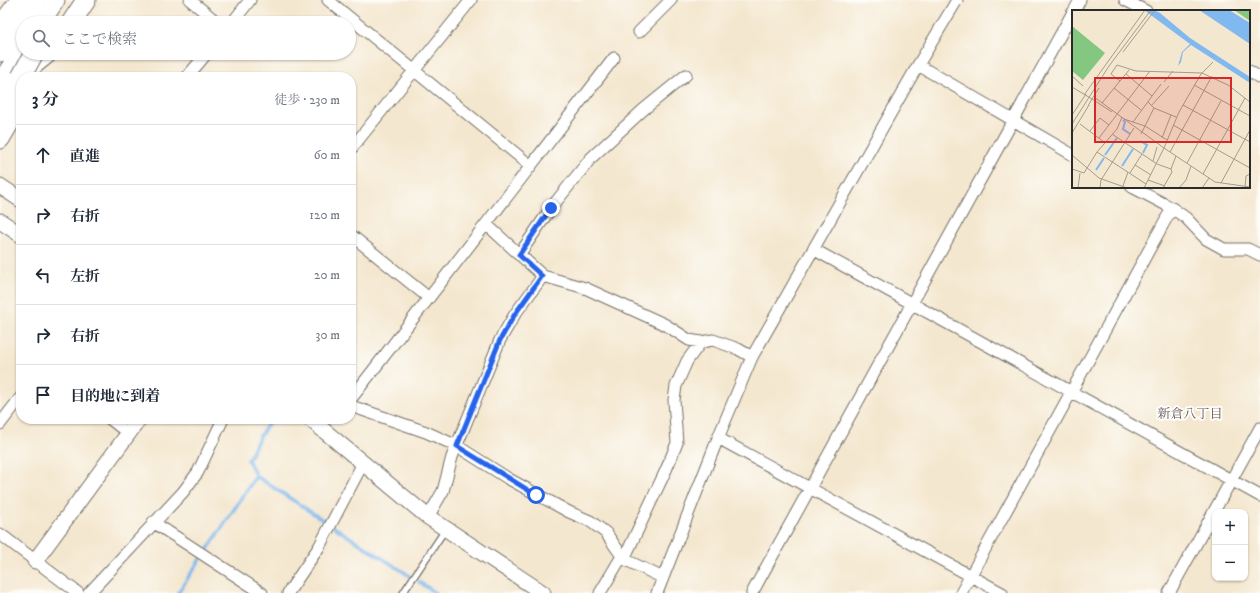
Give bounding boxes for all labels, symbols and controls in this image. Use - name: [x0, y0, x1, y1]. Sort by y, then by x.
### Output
- inset map: [1072, 10, 1250, 188]
- search box: [16, 16, 356, 60]
- icon: search: [30, 27, 52, 49]
- text: ここで検索: [62, 30, 137, 49]
- text: 3 分: [32, 89, 59, 111]
- text: 徒歩 · 230 m: [275, 92, 340, 108]
- icon: ahead: [32, 144, 54, 166]
- text: 直進: [70, 147, 100, 166]
- text: 60 m: [314, 147, 340, 163]
- route end: [542, 199, 560, 217]
- icon: right: [32, 204, 54, 226]
- text: 右折: [70, 207, 100, 226]
- text: 120 m: [309, 207, 340, 223]
- icon: left: [32, 264, 54, 286]
- text: 左折: [70, 267, 100, 286]
- text: 20 m: [314, 267, 340, 283]
- icon: right: [32, 324, 54, 346]
- text: 右折: [70, 327, 100, 346]
- text: 30 m: [316, 327, 340, 343]
- icon: arrive: [32, 384, 54, 406]
- text: 目的地に到着: [70, 387, 160, 406]
- district label: 新倉八丁目: [1157, 406, 1223, 422]
- route start: [527, 486, 545, 504]
- map controls: [1212, 509, 1248, 581]
- button: +: [1212, 509, 1248, 545]
- button: −: [1212, 545, 1248, 581]

